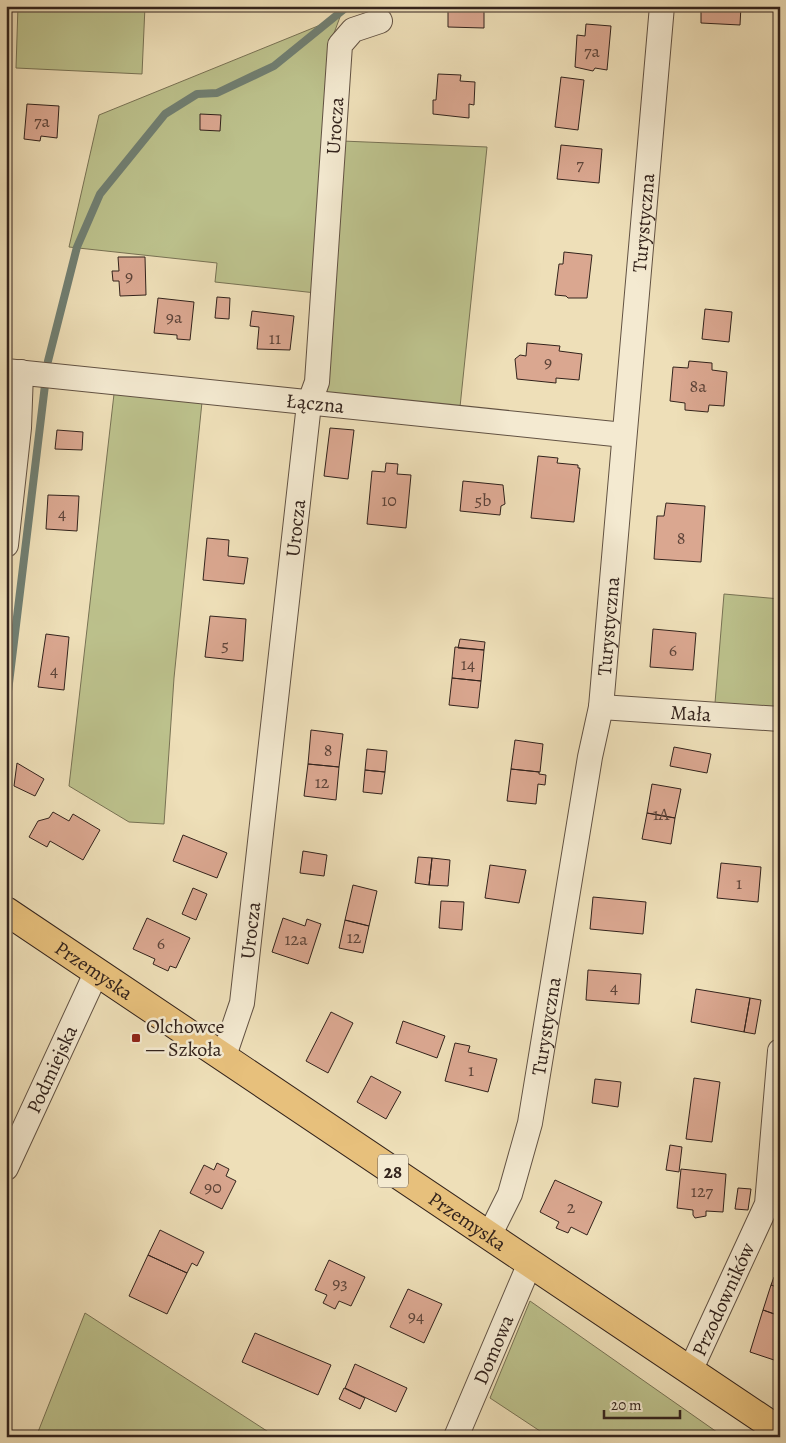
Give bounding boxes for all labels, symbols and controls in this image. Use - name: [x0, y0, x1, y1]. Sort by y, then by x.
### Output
- house number: 7a: [584, 39, 601, 63]
- street label: Urocza: [320, 95, 350, 155]
- house number: 7a: [34, 109, 51, 133]
- house number: 7: [576, 152, 584, 176]
- street label: Turystyczna: [626, 171, 661, 273]
- house number: 9: [125, 264, 133, 288]
- house number: 9a: [166, 305, 183, 329]
- house number: 11: [269, 326, 281, 350]
- house number: 9: [544, 350, 552, 374]
- house number: 8a: [689, 374, 707, 398]
- street label: Łączna: [285, 387, 346, 420]
- house number: 10: [381, 488, 397, 512]
- house number: 5b: [475, 488, 491, 512]
- street label: Urocza: [279, 497, 312, 558]
- house number: 4: [58, 501, 66, 525]
- house number: 8: [677, 526, 685, 550]
- street label: Turystyczna: [591, 575, 626, 677]
- house number: 5: [221, 633, 229, 657]
- house number: 6: [669, 638, 677, 662]
- house number: 14: [461, 652, 475, 676]
- house number: 4: [50, 658, 58, 682]
- street label: Mała: [670, 699, 713, 728]
- house number: 8: [324, 738, 332, 762]
- house number: 12: [315, 770, 330, 794]
- house number: 1A: [653, 802, 670, 826]
- house number: 1: [736, 871, 742, 895]
- street label: Urocza: [234, 900, 267, 961]
- house number: 12: [347, 925, 362, 949]
- house number: 12a: [284, 927, 308, 951]
- house number: 6: [157, 931, 165, 955]
- street label: Przemyska: [49, 935, 139, 1007]
- street label: Turystyczna: [525, 974, 568, 1077]
- house number: 4: [610, 975, 618, 999]
- place label: Olchowce — Szkoła: [145, 1013, 224, 1063]
- street label: Podmiejska: [20, 1020, 84, 1118]
- marker: Olchowce — Szkoła: [130, 1032, 142, 1044]
- house number: 1: [468, 1058, 474, 1082]
- road number: 28: [378, 1154, 408, 1188]
- house number: 90: [204, 1175, 222, 1199]
- house number: 127: [691, 1179, 714, 1203]
- street label: Przemyska: [423, 1186, 512, 1258]
- house number: 2: [567, 1195, 576, 1219]
- street label: Przodowników: [686, 1238, 762, 1361]
- house number: 93: [332, 1271, 348, 1295]
- house number: 94: [408, 1304, 424, 1328]
- street label: Domowa: [467, 1310, 521, 1389]
- scale bar: [604, 1388, 680, 1420]
- text: 20 m: [611, 1395, 642, 1415]

